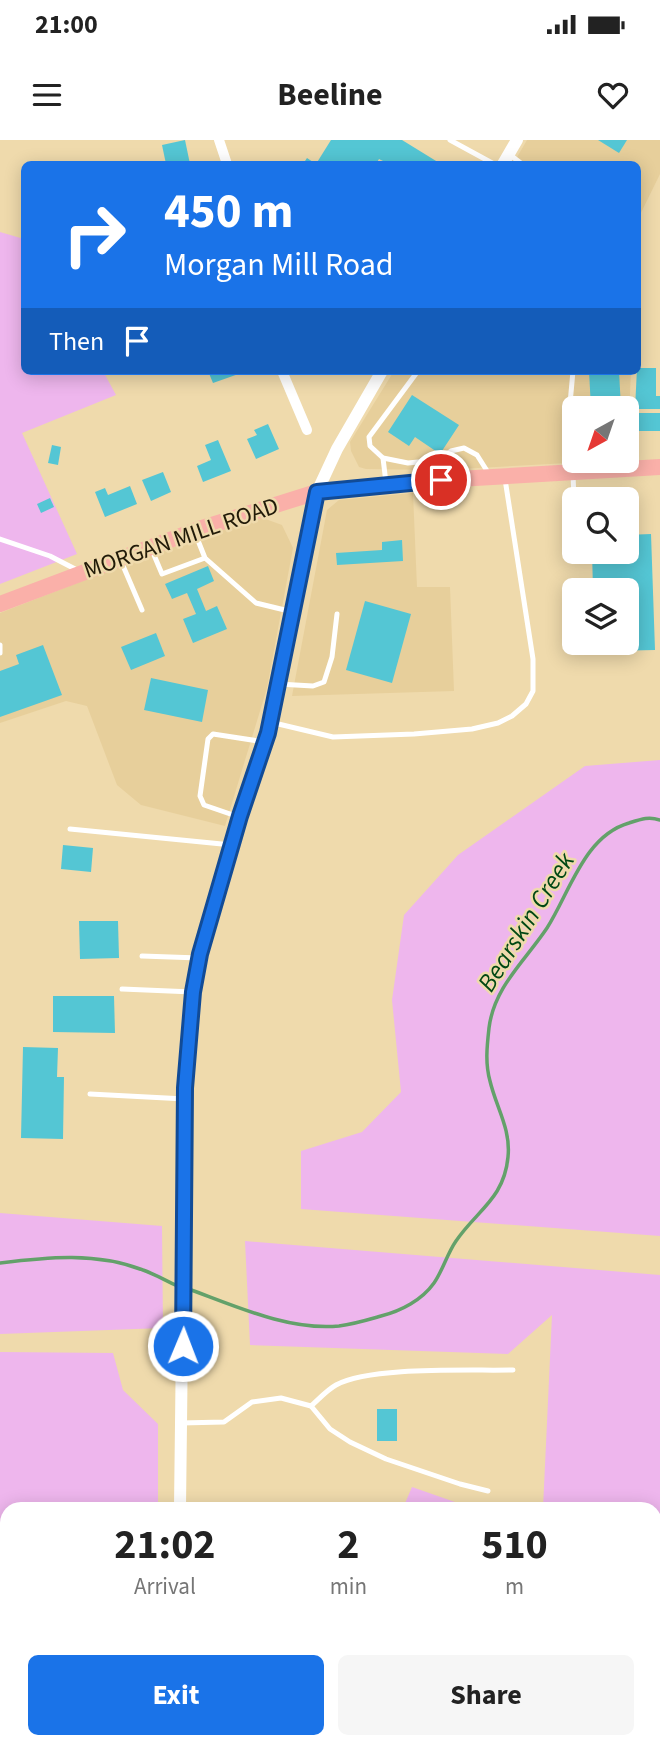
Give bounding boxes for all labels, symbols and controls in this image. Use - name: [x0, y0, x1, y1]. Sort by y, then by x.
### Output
- text: 21:00: [35, 6, 98, 43]
- text: Beeline: [277, 72, 383, 118]
- icon: menu: [28, 76, 66, 114]
- icon: heart: [594, 76, 632, 114]
- text: 450 m: [164, 177, 293, 247]
- icon: right: [49, 189, 140, 280]
- text: Morgan Mill Road: [164, 242, 394, 288]
- icon: arrive: [118, 322, 156, 360]
- text: Then: [49, 323, 104, 360]
- north arrow: [562, 396, 639, 472]
- map controls: [562, 396, 639, 655]
- pin: [411, 450, 471, 510]
- icon: arrive: [422, 461, 460, 499]
- button: search: [562, 487, 639, 564]
- street label: MORGAN MILL ROAD: [79, 488, 283, 588]
- button: layers: [562, 578, 639, 655]
- water label: Bearskin Creek: [468, 845, 584, 999]
- position arrow: [146, 1309, 220, 1383]
- text: 21:02: [114, 1515, 216, 1575]
- text: 2: [337, 1515, 359, 1575]
- text: 510: [481, 1515, 548, 1575]
- text: Arrival: [134, 1570, 196, 1603]
- text: min: [330, 1570, 367, 1603]
- text: m: [505, 1570, 524, 1603]
- button: Exit: [28, 1655, 324, 1735]
- button: Share: [338, 1655, 634, 1735]

